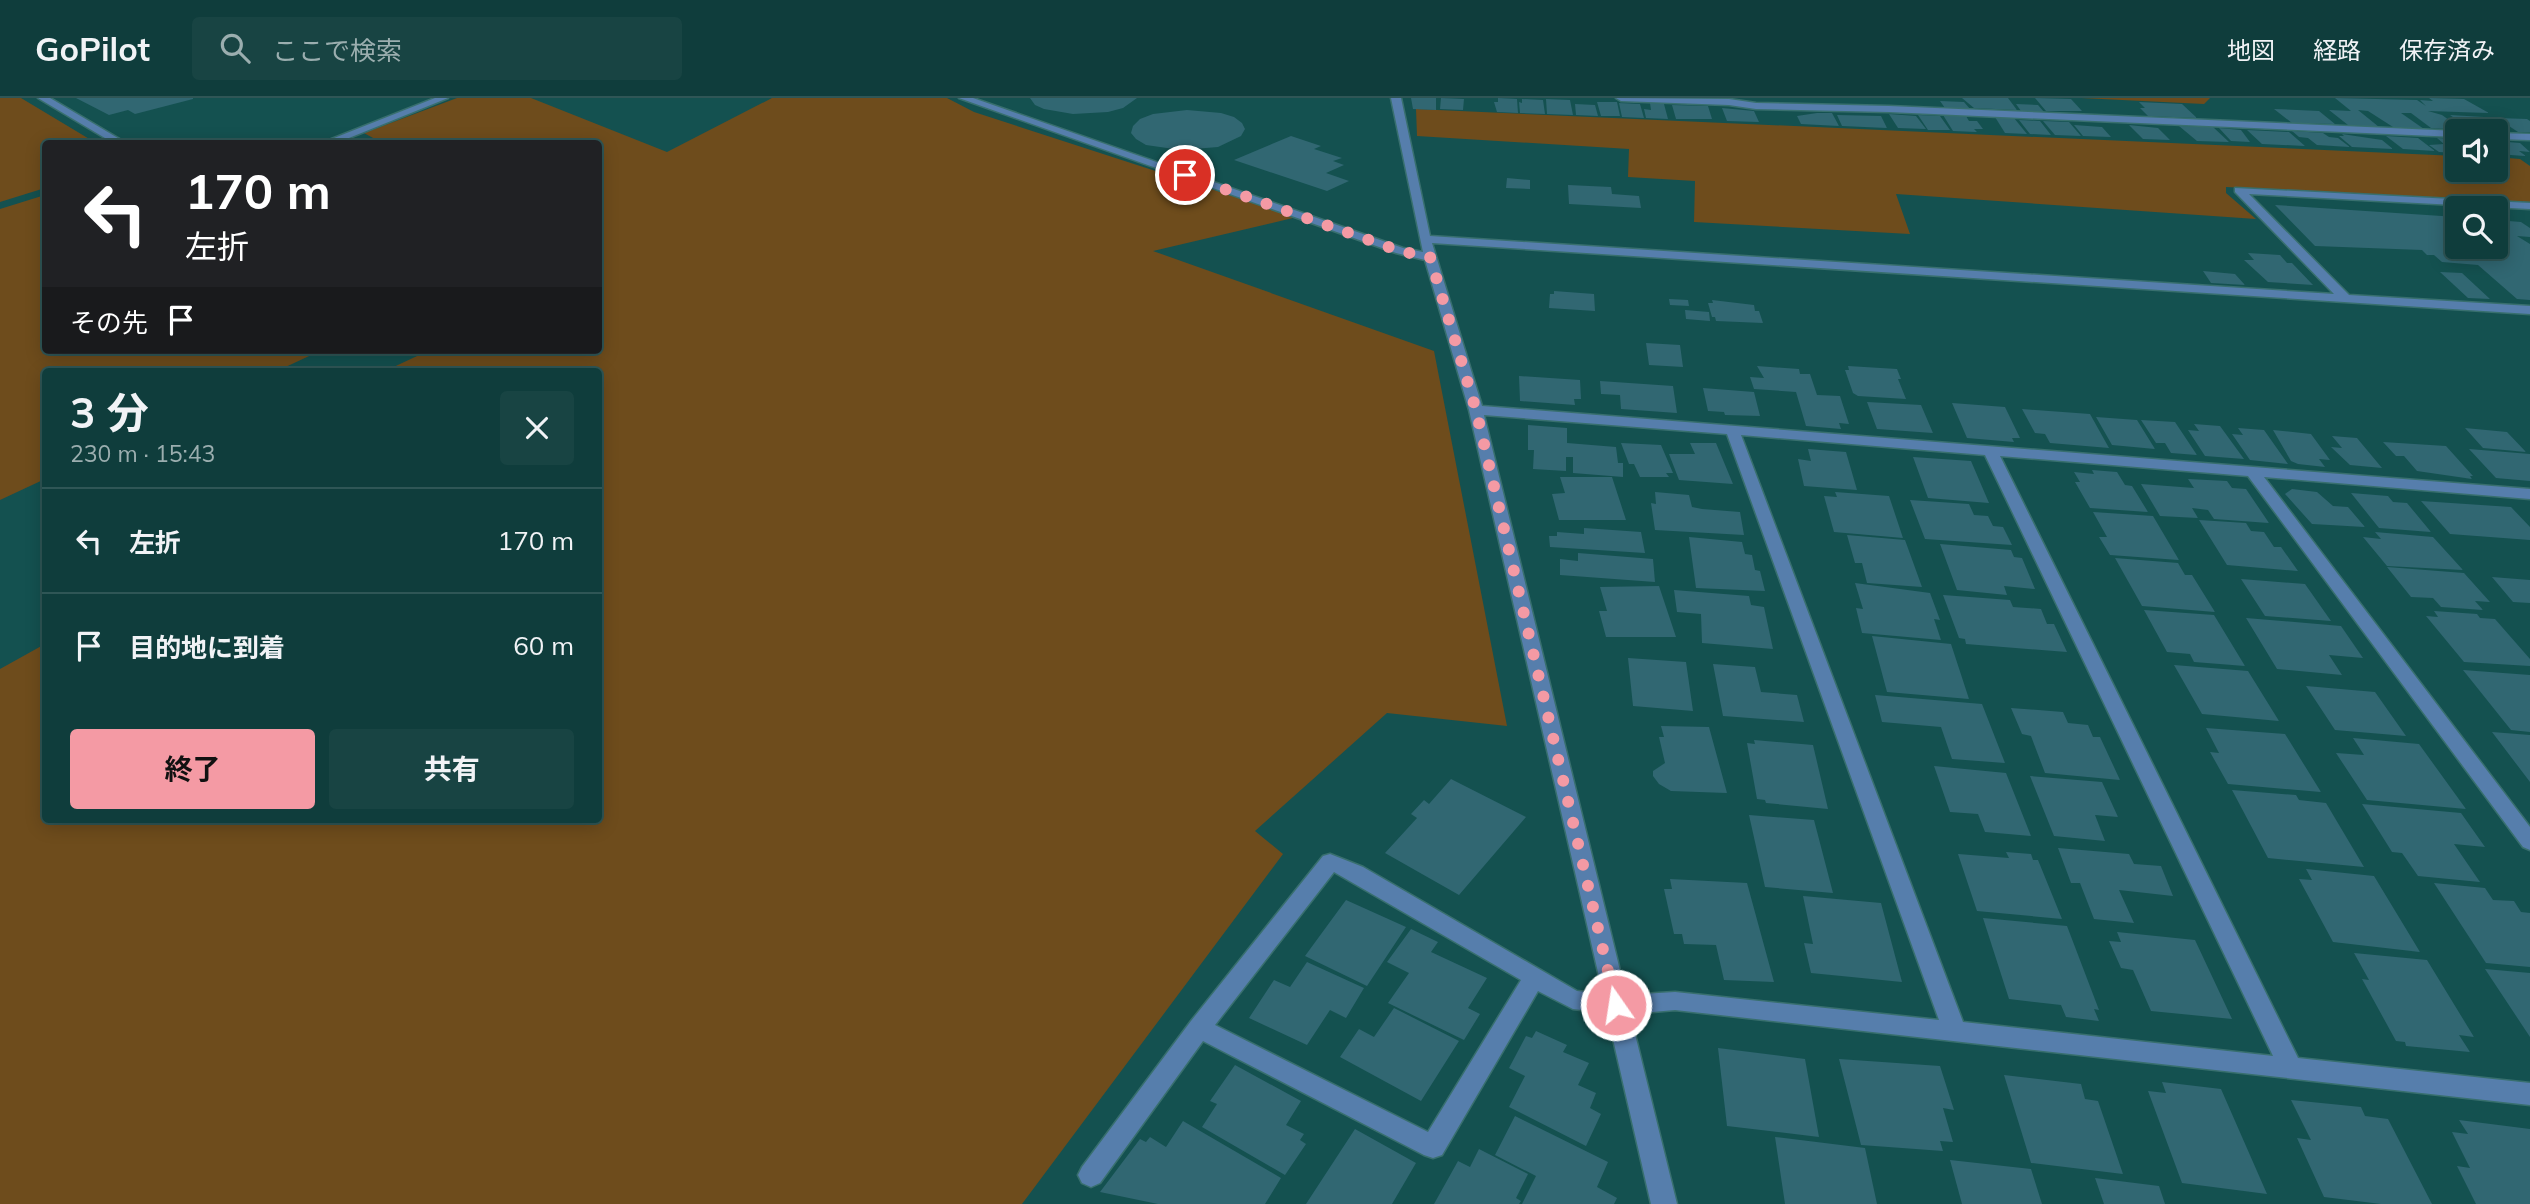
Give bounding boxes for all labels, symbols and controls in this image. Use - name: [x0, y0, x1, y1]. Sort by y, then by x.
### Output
- search box: [192, 17, 682, 80]
- text: GoPilot: [35, 28, 150, 69]
- icon: search: [216, 29, 254, 67]
- text: ここで検索: [272, 34, 402, 67]
- text: 地図: [2227, 35, 2275, 65]
- text: 経路: [2313, 35, 2361, 65]
- text: 保存済み: [2399, 35, 2495, 65]
- map controls: [2445, 119, 2508, 259]
- button: sound: [2445, 119, 2508, 182]
- pin: [1155, 145, 1215, 205]
- icon: arrive: [1166, 156, 1204, 194]
- text: 170 m: [185, 160, 331, 221]
- icon: left: [70, 168, 161, 259]
- button: search: [2445, 196, 2508, 259]
- text: 左折: [185, 226, 249, 266]
- icon: arrive: [162, 301, 200, 339]
- text: その先: [70, 306, 148, 339]
- text: 3 分: [70, 386, 149, 439]
- button: close: [500, 391, 574, 465]
- text: 230 m · 15:43: [70, 439, 215, 468]
- icon: left: [70, 522, 108, 560]
- text: 170 m: [498, 524, 574, 557]
- text: 左折: [129, 526, 181, 559]
- icon: arrive: [70, 627, 108, 665]
- text: 60 m: [513, 629, 574, 662]
- text: 目的地に到着: [129, 631, 285, 664]
- button: 終了: [70, 729, 315, 809]
- button: 共有: [329, 729, 574, 809]
- position arrow: [1579, 968, 1653, 1042]

